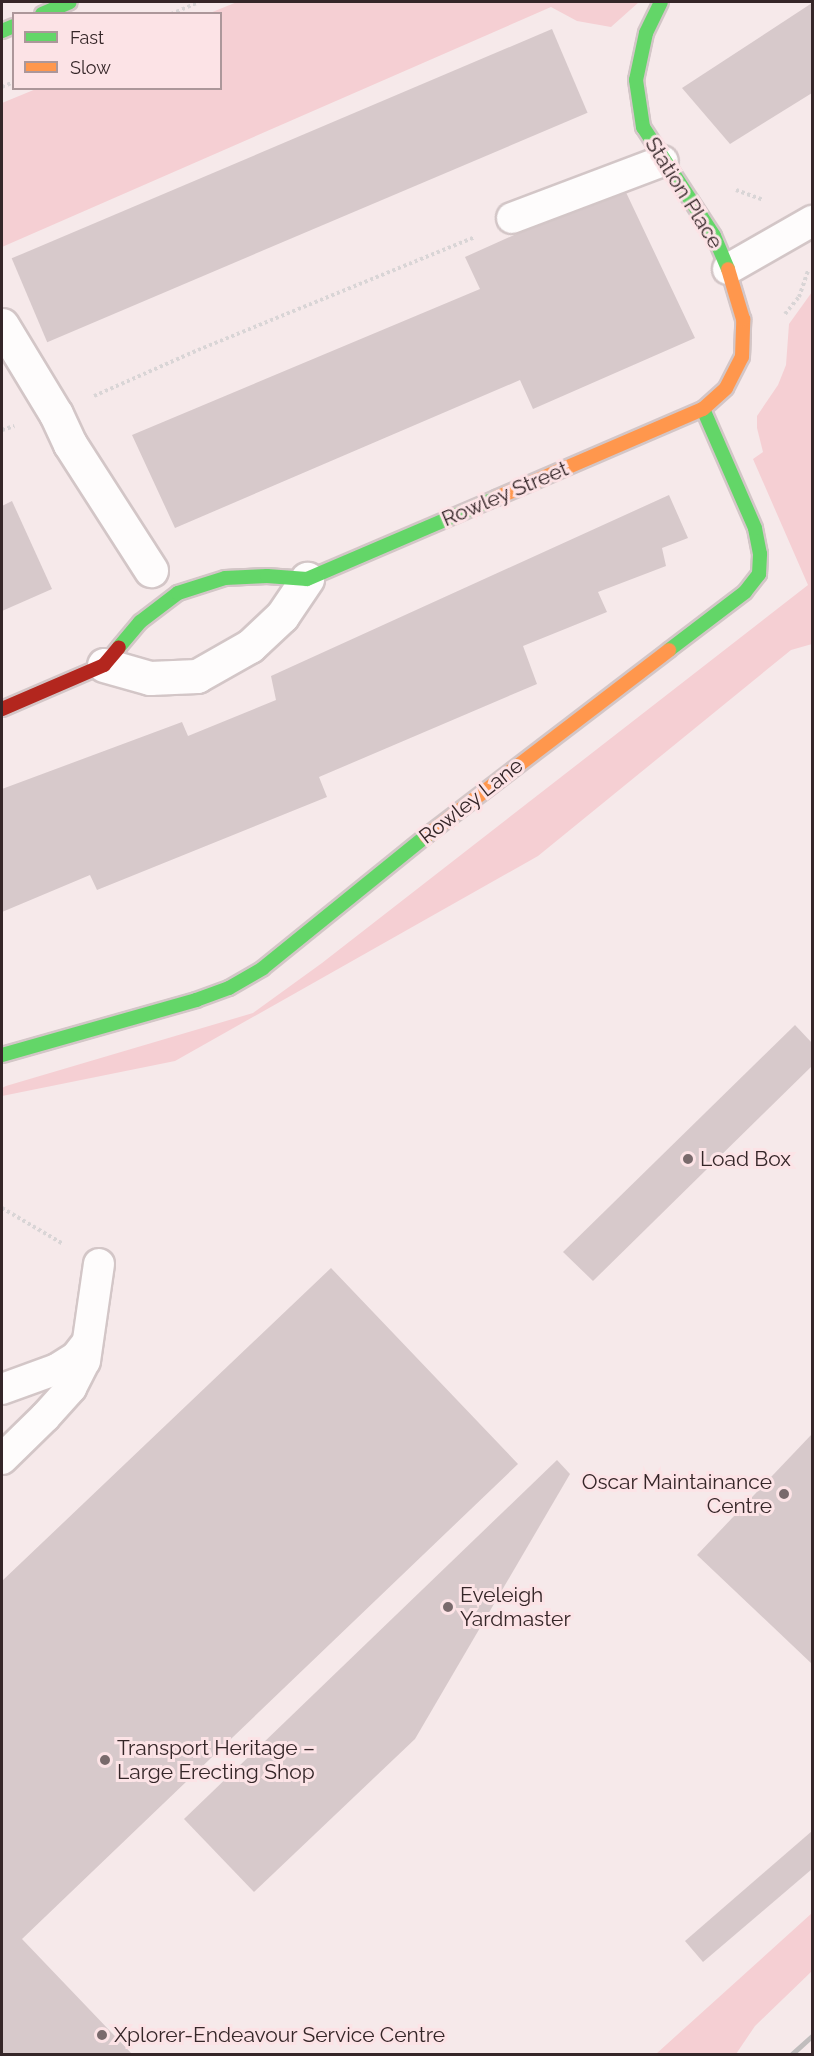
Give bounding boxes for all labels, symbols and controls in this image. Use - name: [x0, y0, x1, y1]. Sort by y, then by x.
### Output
- legend: [12, 12, 222, 90]
- text: Fast: [70, 27, 104, 48]
- text: Slow: [70, 57, 111, 78]
- street label: Station Place: [640, 133, 728, 253]
- street label: Rowley Street: [438, 456, 572, 532]
- street label: Rowley Lane: [414, 753, 528, 849]
- place label: Load Box: [700, 1146, 791, 1172]
- marker: Load Box: [681, 1152, 695, 1166]
- place label: Oscar Maintainance Centre: [581, 1469, 772, 1519]
- marker: Oscar Maintainance Centre: [777, 1487, 791, 1501]
- place label: Eveleigh Yardmaster: [460, 1582, 571, 1632]
- marker: Eveleigh Yardmaster: [441, 1600, 455, 1614]
- place label: Transport Heritage – Large Erecting Shop: [117, 1735, 315, 1785]
- marker: Transport Heritage – Large Erecting Shop: [98, 1753, 112, 1767]
- place label: Xplorer-Endeavour Service Centre: [114, 2022, 446, 2048]
- marker: Xplorer-Endeavour Service Centre: [95, 2028, 109, 2042]

